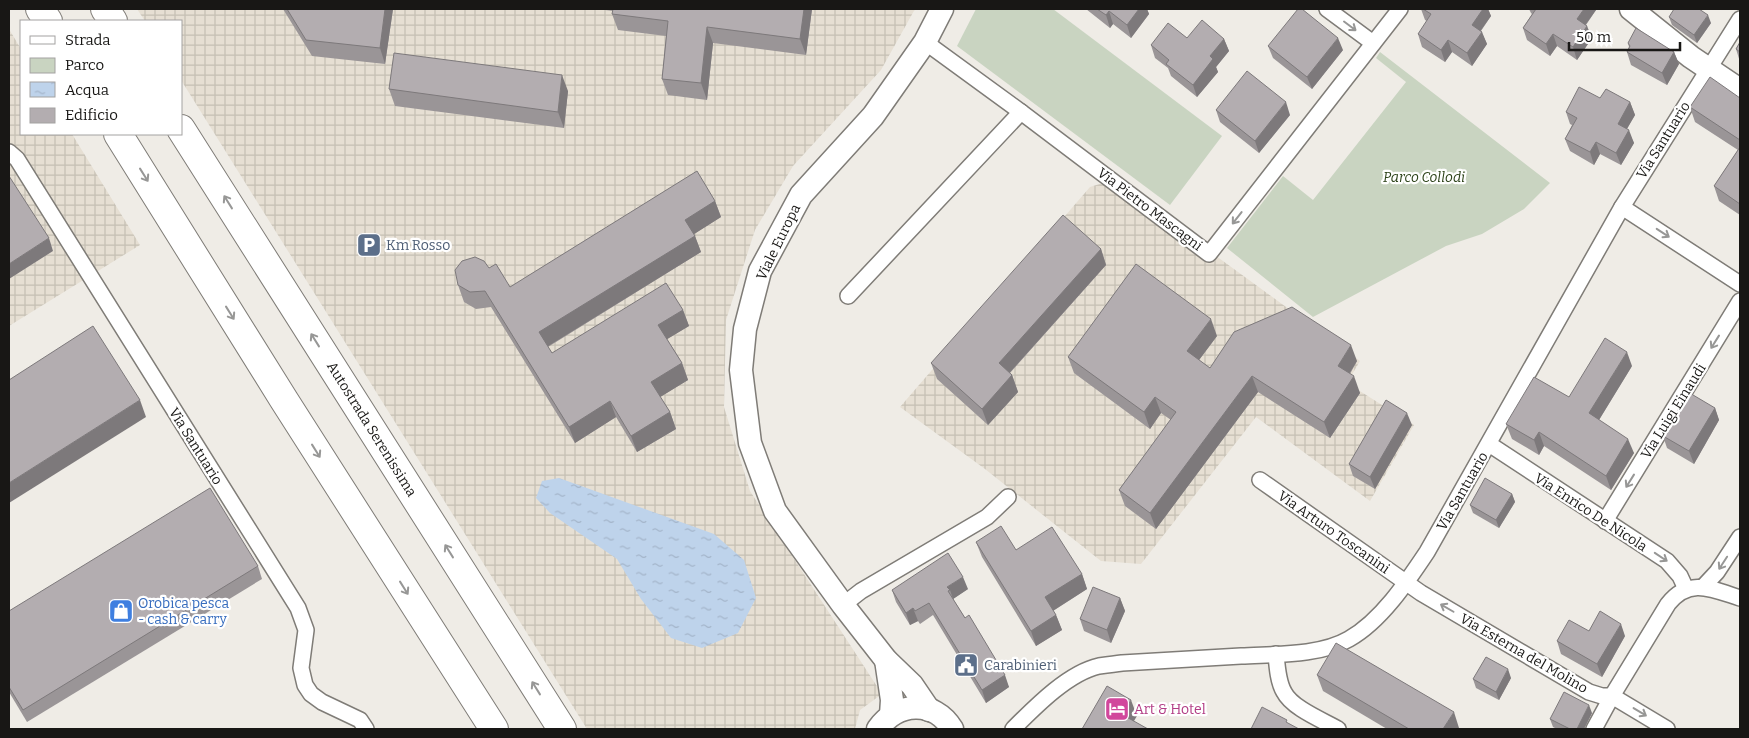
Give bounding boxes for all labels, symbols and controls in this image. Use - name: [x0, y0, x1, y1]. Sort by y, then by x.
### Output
- legend: [20, 20, 182, 135]
- scale bar: [1569, 20, 1680, 52]
- one-way arrow: [1343, 21, 1357, 31]
- text: 50 m: [1576, 28, 1612, 46]
- text: Strada: [65, 31, 111, 49]
- text: Parco: [65, 56, 104, 74]
- text: Acqua: [65, 81, 109, 99]
- street label: Via Santuario: [1633, 99, 1694, 182]
- text: Edificio: [65, 106, 118, 124]
- street label: Via Pietro Mascagni: [1094, 164, 1206, 254]
- one-way arrow: [140, 168, 150, 182]
- park label: Parco Collodi: [1383, 169, 1465, 186]
- one-way arrow: [223, 196, 233, 210]
- street label: Viale Europa: [753, 201, 804, 283]
- one-way arrow: [1231, 211, 1242, 224]
- one-way arrow: [1655, 229, 1669, 239]
- parking icon: Km Rosso: [356, 232, 382, 258]
- place label: Km Rosso: [386, 237, 450, 254]
- one-way arrow: [225, 306, 236, 320]
- one-way arrow: [310, 333, 320, 347]
- one-way arrow: [1709, 335, 1719, 349]
- street label: Autostrada Serenissima: [323, 359, 420, 500]
- street label: Via Luigi Einaudi: [1637, 361, 1709, 462]
- street label: Via Santuario: [165, 405, 226, 488]
- one-way arrow: [312, 443, 322, 457]
- street label: Via Santuario: [1433, 449, 1492, 533]
- street label: Via Enrico De Nicola: [1531, 470, 1651, 555]
- one-way arrow: [1624, 473, 1634, 487]
- street label: Via Arturo Toscanini: [1274, 487, 1393, 577]
- one-way arrow: [444, 544, 454, 558]
- one-way arrow: [1653, 553, 1667, 563]
- one-way arrow: [1718, 556, 1728, 570]
- one-way arrow: [399, 580, 409, 594]
- place label: Orobica pesca - cash & carry: [138, 595, 229, 628]
- shop icon: Orobica pesca - cash & carry: [108, 598, 134, 624]
- one-way arrow: [1440, 603, 1454, 613]
- street label: Via Esterna del Molino: [1457, 610, 1591, 697]
- public building icon: Carabinieri: [953, 652, 979, 678]
- place label: Carabinieri: [984, 657, 1057, 674]
- one-way arrow: [530, 681, 541, 695]
- hotel icon: Art & Hotel: [1104, 696, 1130, 722]
- place label: Art & Hotel: [1134, 701, 1206, 718]
- one-way arrow: [1632, 708, 1646, 718]

